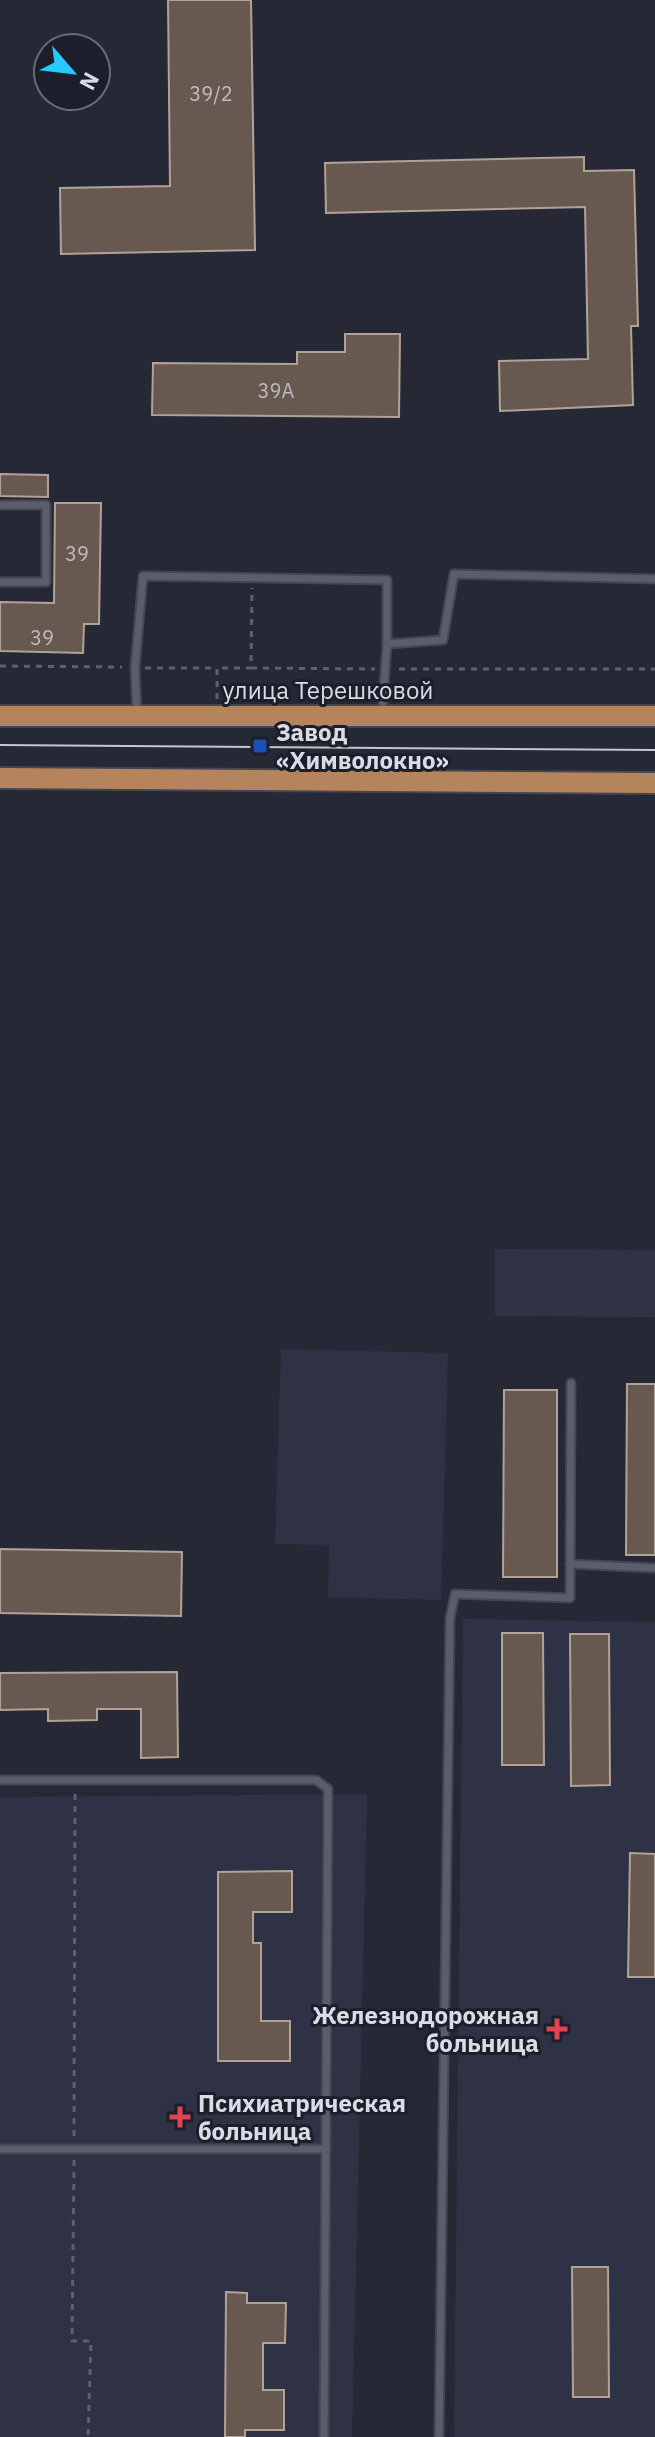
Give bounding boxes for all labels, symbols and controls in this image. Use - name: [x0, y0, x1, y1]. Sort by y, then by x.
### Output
- north arrow: [32, 32, 112, 112]
- text: N: [74, 68, 107, 95]
- house number: 39/2: [189, 80, 233, 107]
- house number: 39А: [258, 377, 295, 404]
- house number: 39: [65, 540, 89, 567]
- house number: 39: [30, 624, 54, 651]
- street label: улица Терешковой: [223, 674, 433, 706]
- place label: Завод «Химволокно»: [276, 716, 449, 776]
- marker: Завод «Химволокно»: [251, 737, 269, 755]
- place label: Железнодорожная больница: [312, 1999, 539, 2059]
- marker: Железнодорожная больница: [546, 2018, 568, 2040]
- place label: Психиатрическая больница: [198, 2087, 406, 2147]
- marker: Психиатрическая больница: [169, 2106, 191, 2128]

